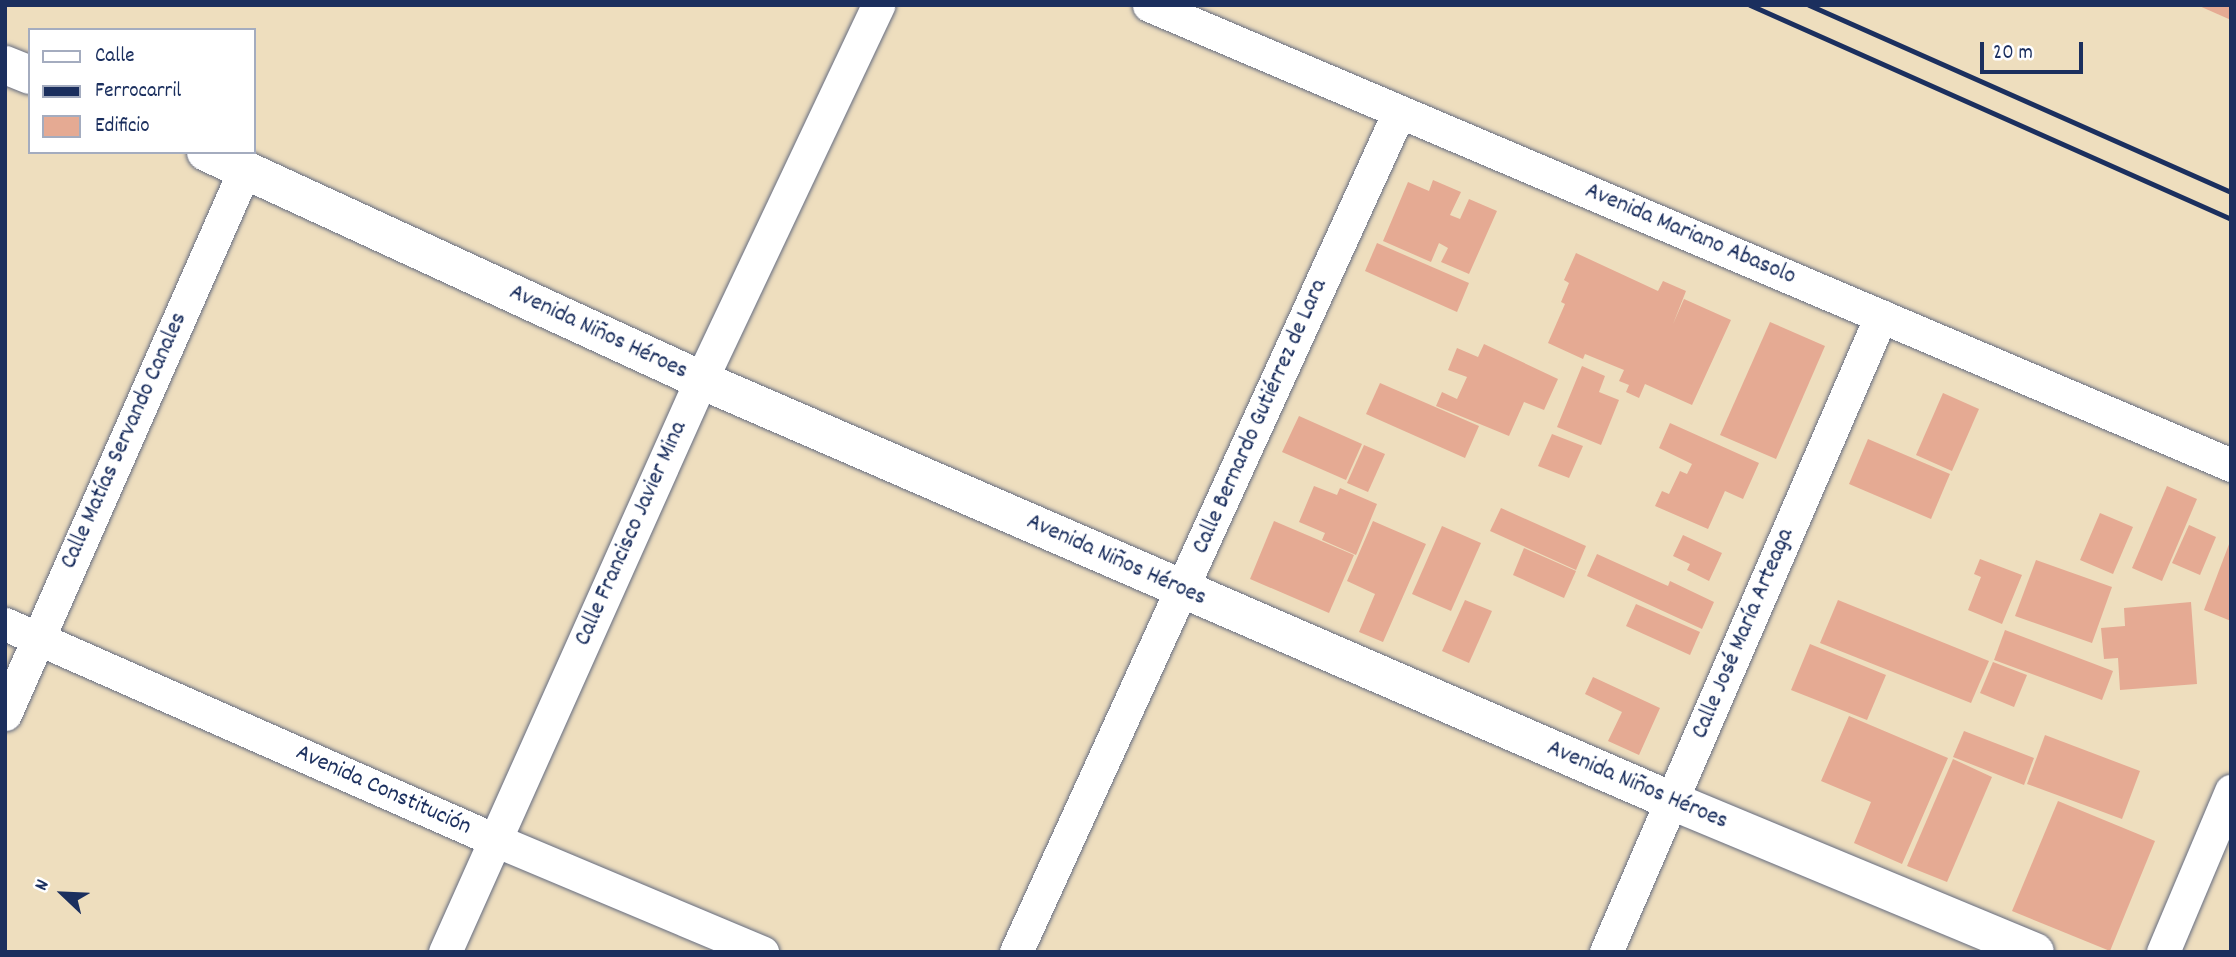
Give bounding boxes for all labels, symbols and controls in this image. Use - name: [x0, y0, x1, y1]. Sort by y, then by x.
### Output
- legend: [28, 28, 256, 154]
- scale bar: [1984, 28, 2087, 72]
- text: 20 m: [1993, 39, 2033, 69]
- text: Calle: [95, 42, 134, 72]
- text: Ferrocarril: [95, 77, 181, 107]
- text: Edificio: [95, 112, 150, 142]
- street label: Avenida Mariano Abasolo: [1580, 178, 1800, 292]
- street label: Calle Bernardo Gutiérrez de Lara: [1187, 275, 1335, 559]
- street label: Avenida Niños Héroes: [504, 279, 692, 387]
- street label: Calle Matías Servando Canales: [55, 308, 195, 574]
- street label: Calle Francisco Javier Mina: [569, 417, 695, 651]
- street label: Avenida Niños Héroes: [1022, 508, 1210, 614]
- street label: Calle José María Arteaga: [1687, 524, 1801, 744]
- street label: Avenida Niños Héroes: [1542, 735, 1732, 837]
- street label: Avenida Constitución: [291, 739, 475, 843]
- north arrow: [28, 859, 98, 929]
- text: N: [29, 876, 57, 895]

